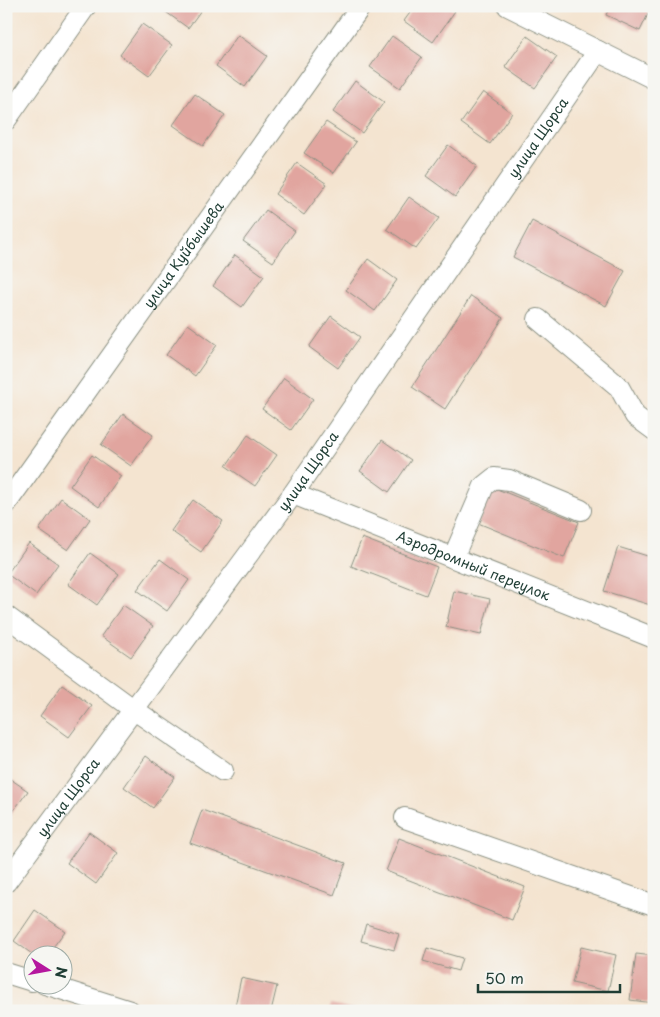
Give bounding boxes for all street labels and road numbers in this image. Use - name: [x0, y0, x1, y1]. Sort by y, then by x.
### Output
- street label: улица Щорса: [503, 93, 573, 182]
- street label: улица Куйбышева: [138, 197, 229, 312]
- street label: улица Щорса: [273, 426, 343, 516]
- street label: Аэродромный переулок: [393, 525, 554, 606]
- street label: улица Щорса: [32, 753, 105, 841]

